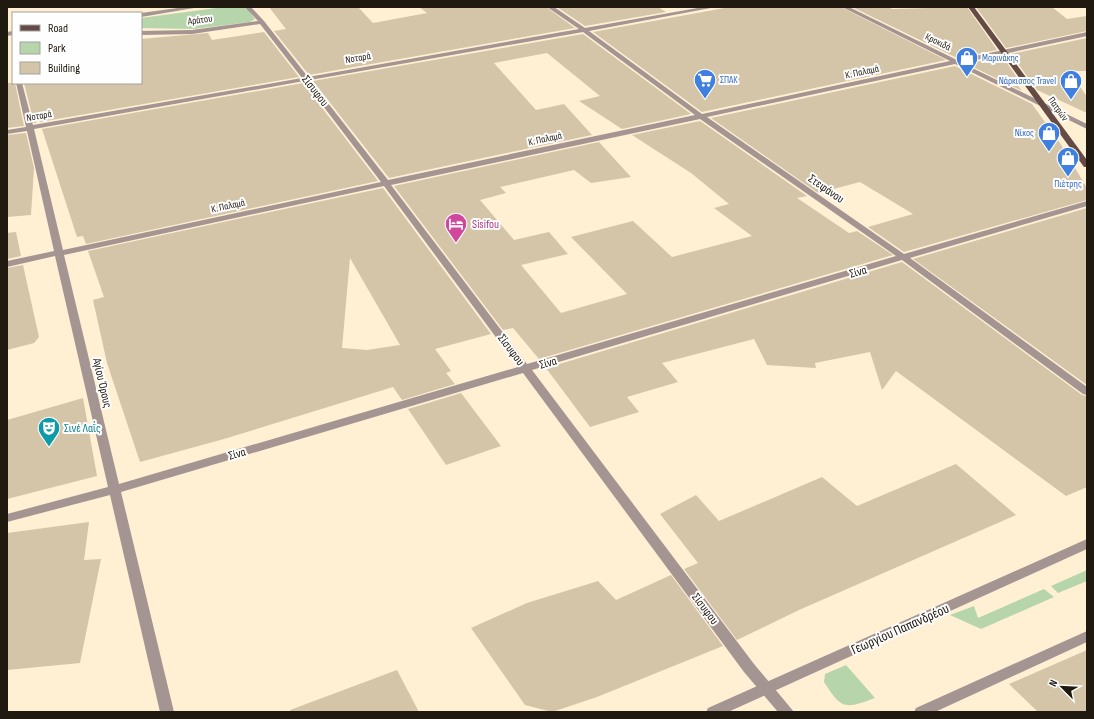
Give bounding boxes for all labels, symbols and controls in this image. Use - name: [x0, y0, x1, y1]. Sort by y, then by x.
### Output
- legend: [12, 12, 142, 84]
- street label: Αράτου: [186, 13, 213, 28]
- text: Road: [48, 21, 68, 36]
- street label: Κροκιδά: [923, 31, 954, 54]
- text: Park: [48, 41, 66, 56]
- shop icon: Μαρινάκης: [954, 45, 980, 78]
- street label: Νοταρά: [344, 50, 372, 66]
- place label: Μαρινάκης: [982, 52, 1019, 64]
- text: Building: [48, 61, 80, 76]
- street label: Κ. Παλαμά: [844, 62, 881, 81]
- supermarket icon: ΣΠΑΚ: [692, 67, 718, 100]
- shop icon: Νάρκισσος Travel: [1058, 68, 1084, 101]
- street label: Σίσυφου: [298, 72, 332, 110]
- place label: ΣΠΑΚ: [720, 74, 738, 86]
- place label: Νάρκισσος Travel: [999, 75, 1056, 87]
- street label: Πατρών: [1045, 95, 1071, 123]
- street label: Νοταρά: [25, 108, 53, 124]
- shop icon: Νίκος: [1036, 120, 1062, 153]
- place label: Νίκος: [1015, 127, 1034, 139]
- street label: Κ. Παλαμά: [527, 129, 564, 148]
- shop icon: Πιέτρης: [1055, 145, 1081, 178]
- street label: Στεφάνου: [805, 171, 847, 207]
- place label: Πιέτρης: [1054, 178, 1082, 190]
- street label: Κ. Παλαμά: [210, 196, 247, 215]
- hotel icon: Sisifou: [443, 211, 469, 244]
- place label: Sisifou: [472, 217, 499, 232]
- street label: Σίνα: [848, 262, 868, 282]
- street label: Σίσυφου: [494, 331, 528, 369]
- street label: Σίνα: [538, 353, 558, 373]
- street label: Αγίου Όρους: [89, 356, 115, 410]
- theatre icon: Σινέ Λαΐς: [36, 415, 62, 448]
- place label: Σινέ Λαΐς: [64, 421, 101, 436]
- street label: Σίνα: [227, 444, 247, 464]
- street label: Σίσυφου: [688, 590, 722, 628]
- street label: Γεωργίου Παπανδρέου: [848, 600, 952, 658]
- north arrow: [1042, 667, 1082, 707]
- text: N: [1046, 678, 1061, 688]

